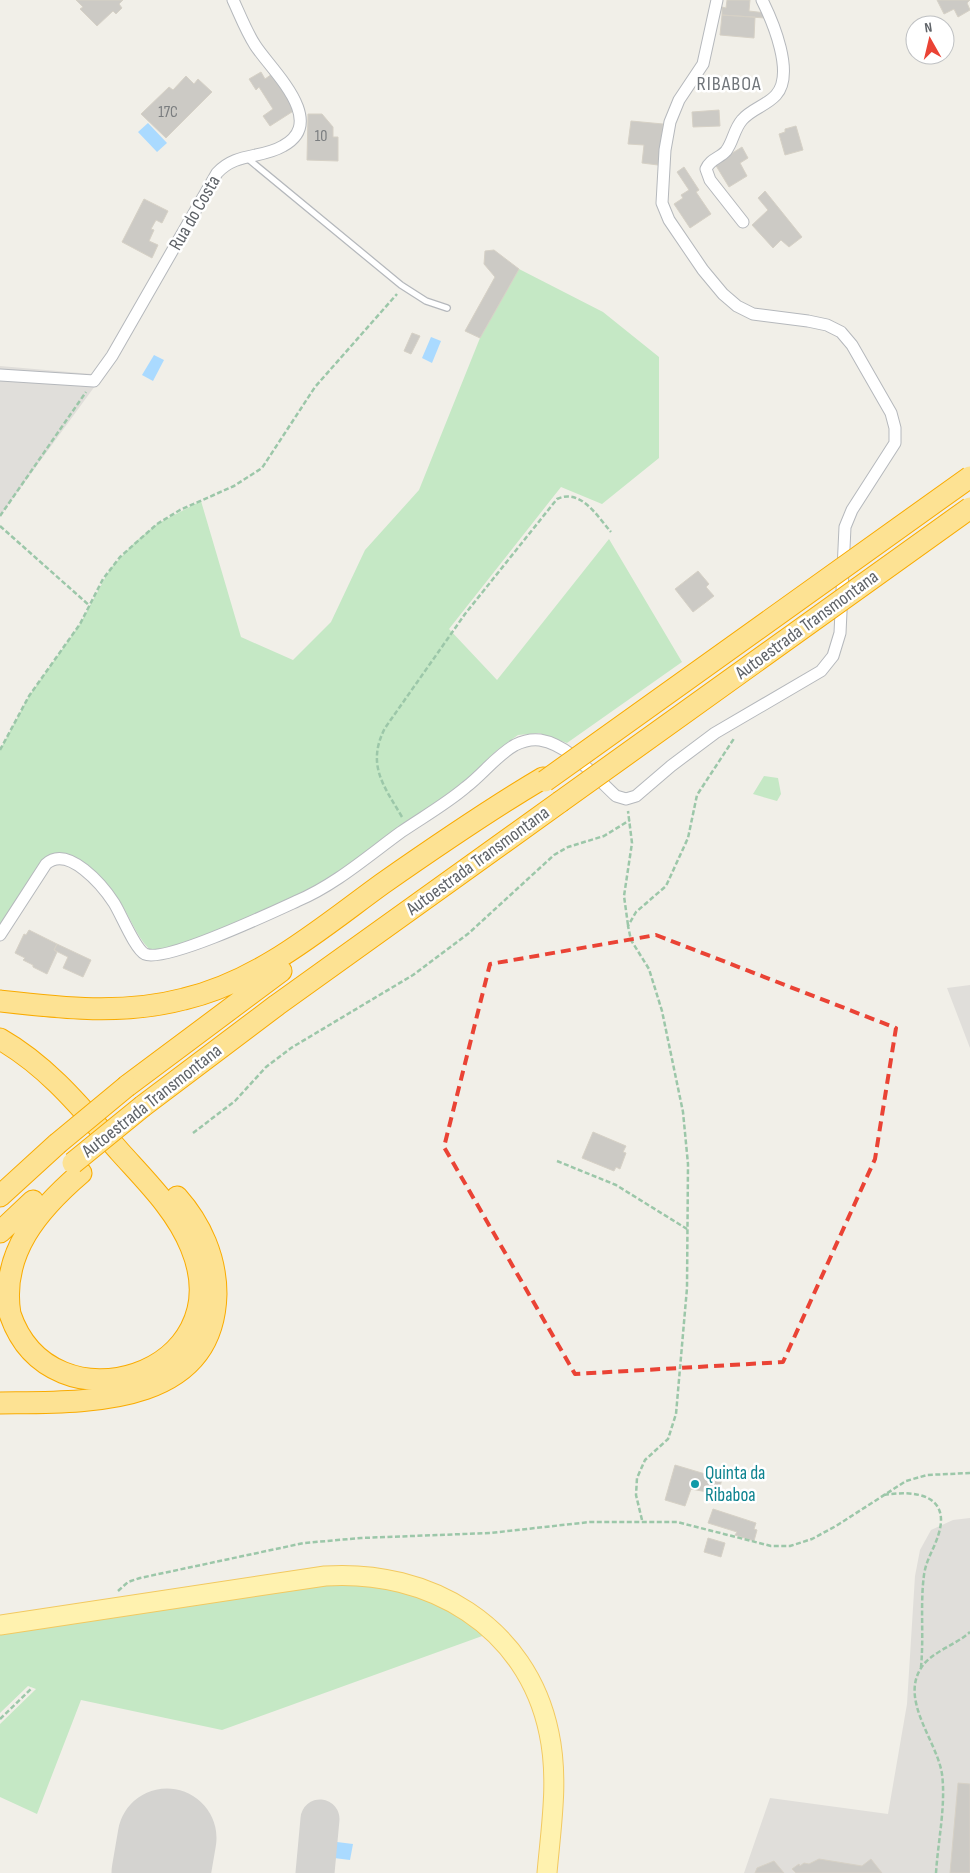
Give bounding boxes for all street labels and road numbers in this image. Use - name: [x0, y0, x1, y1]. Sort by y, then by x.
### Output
- street label: Rua do Costa: [164, 171, 226, 255]
- street label: Autoestrada Transmontana: [730, 565, 883, 685]
- street label: Autoestrada Transmontana: [401, 801, 554, 921]
- street label: Autoestrada Transmontana: [77, 1039, 227, 1163]

